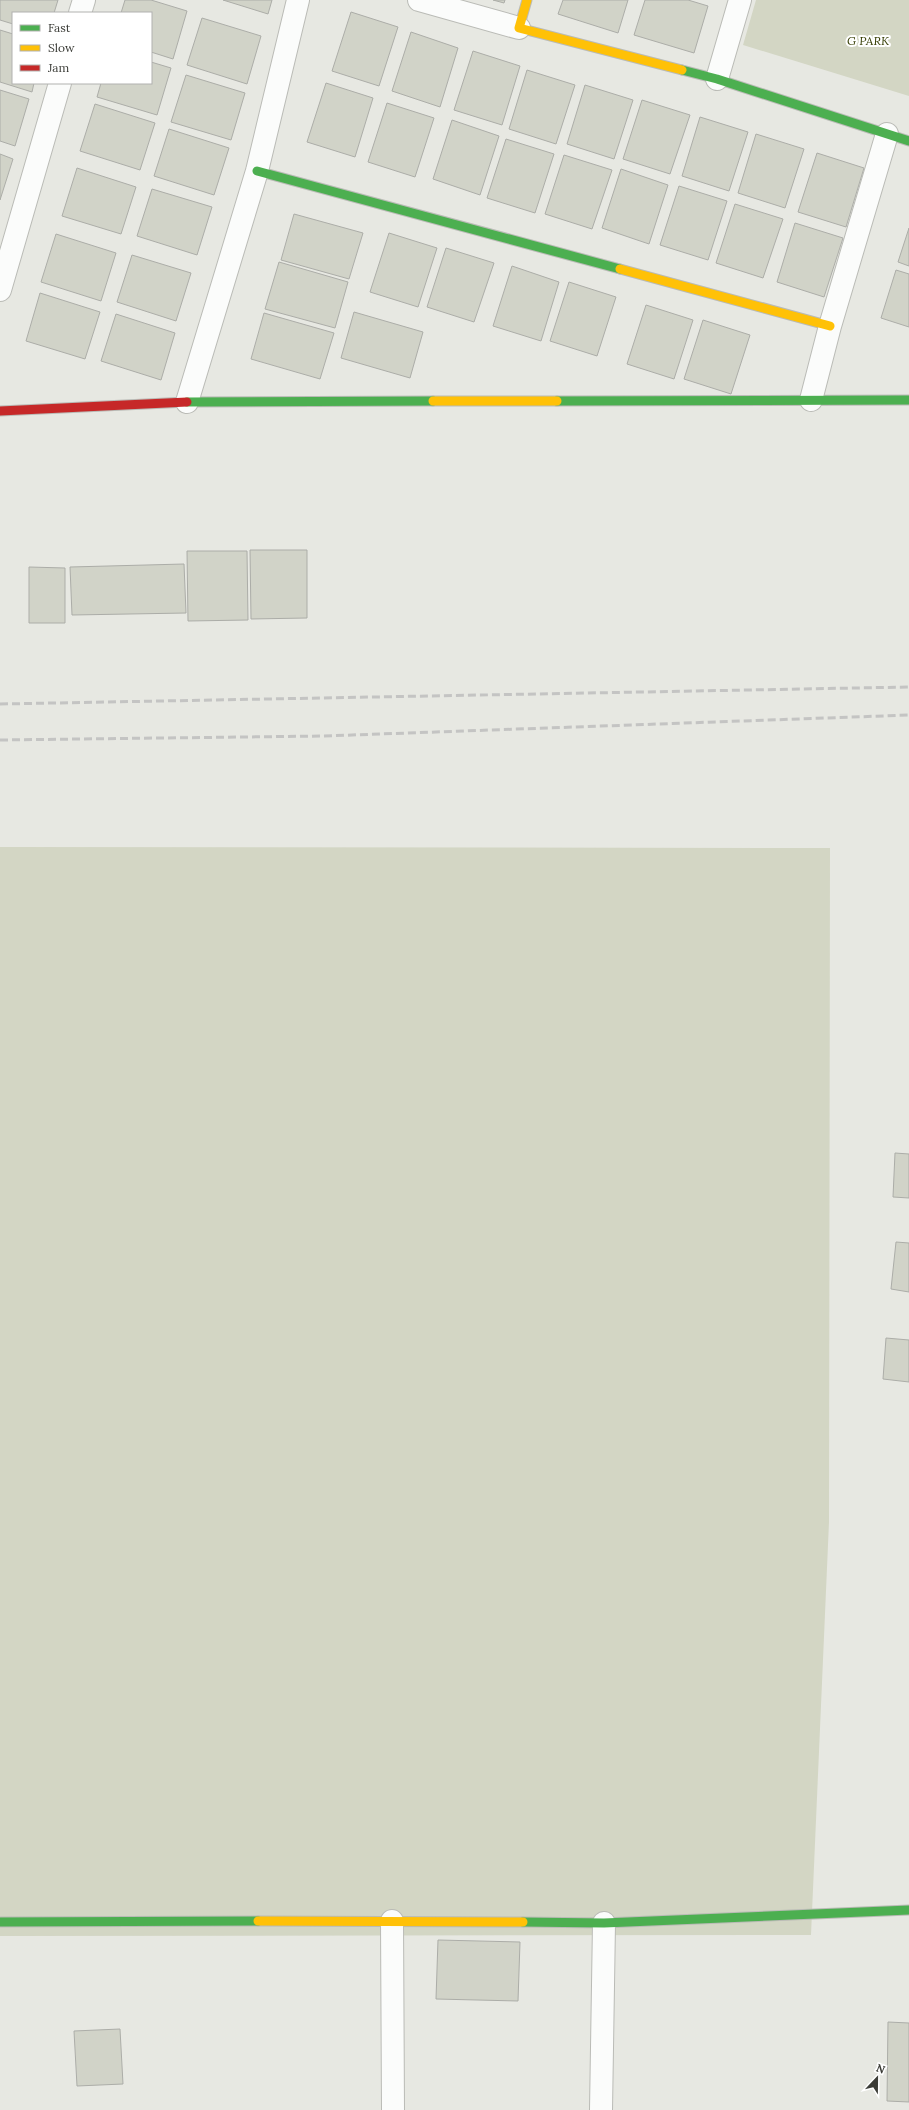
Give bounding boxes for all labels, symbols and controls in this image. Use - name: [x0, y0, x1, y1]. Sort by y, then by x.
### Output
- legend: [12, 12, 152, 84]
- text: Fast: [48, 20, 71, 35]
- park label: G PARK: [847, 33, 889, 48]
- text: Slow: [48, 40, 75, 55]
- text: Jam: [47, 60, 69, 75]
- north arrow: [857, 2058, 897, 2098]
- text: N: [874, 2061, 888, 2077]

